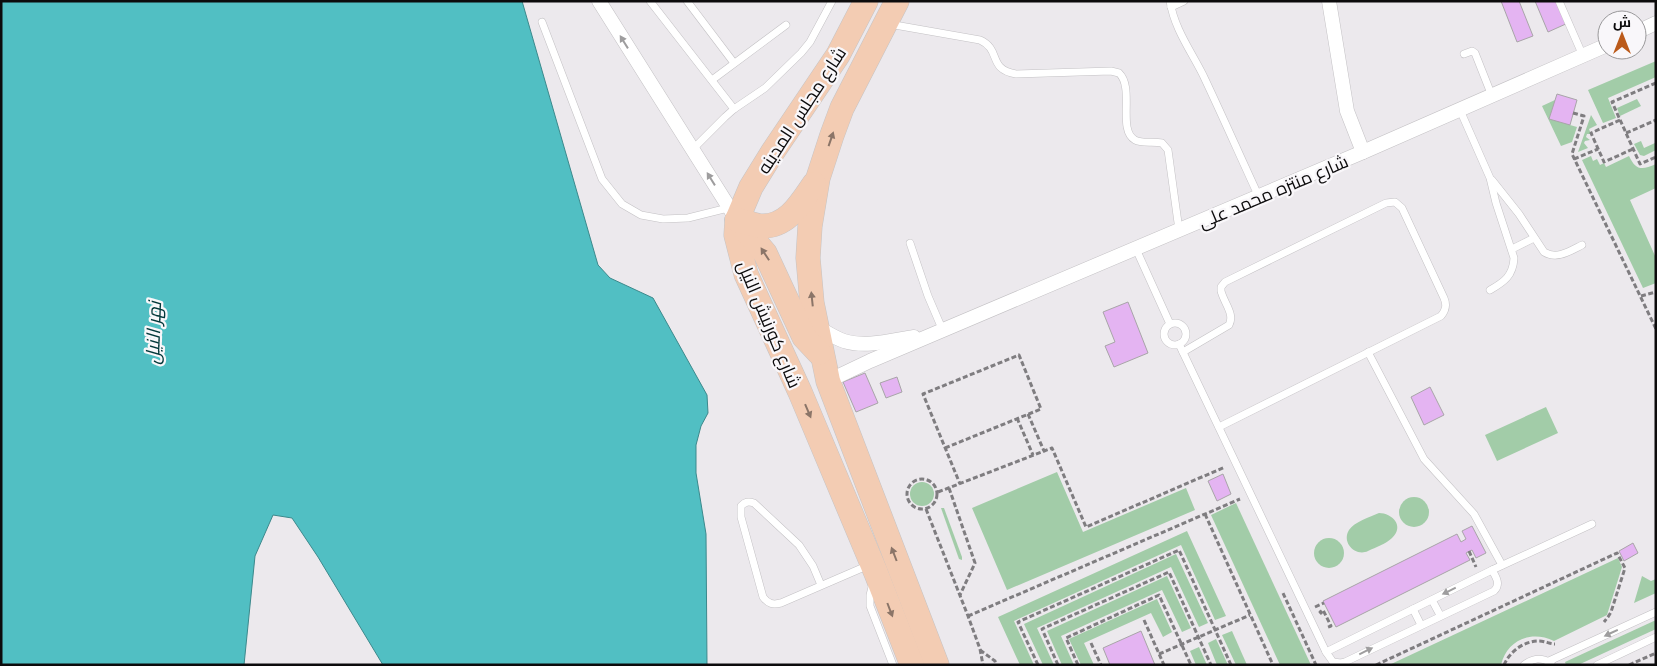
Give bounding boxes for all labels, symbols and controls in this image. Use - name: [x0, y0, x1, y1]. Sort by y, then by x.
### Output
- north arrow: [1597, 10, 1647, 60]
- text: ش: [1613, 12, 1631, 31]
- one-way arrow: [619, 35, 628, 48]
- street label: شارع مجلس المدينه: [751, 42, 852, 179]
- one-way arrow: [827, 131, 835, 146]
- street label: شارع منتزه محمد على: [1194, 149, 1352, 234]
- one-way arrow: [706, 172, 715, 185]
- one-way arrow: [760, 247, 770, 261]
- street label: شارع كورنيش النيل: [731, 257, 808, 392]
- one-way arrow: [808, 290, 816, 306]
- water label: نهر النيل: [139, 299, 167, 365]
- one-way arrow: [804, 404, 812, 419]
- one-way arrow: [890, 546, 898, 561]
- one-way arrow: [1442, 587, 1456, 595]
- one-way arrow: [887, 603, 895, 617]
- one-way arrow: [1604, 628, 1619, 637]
- one-way arrow: [1359, 647, 1373, 655]

